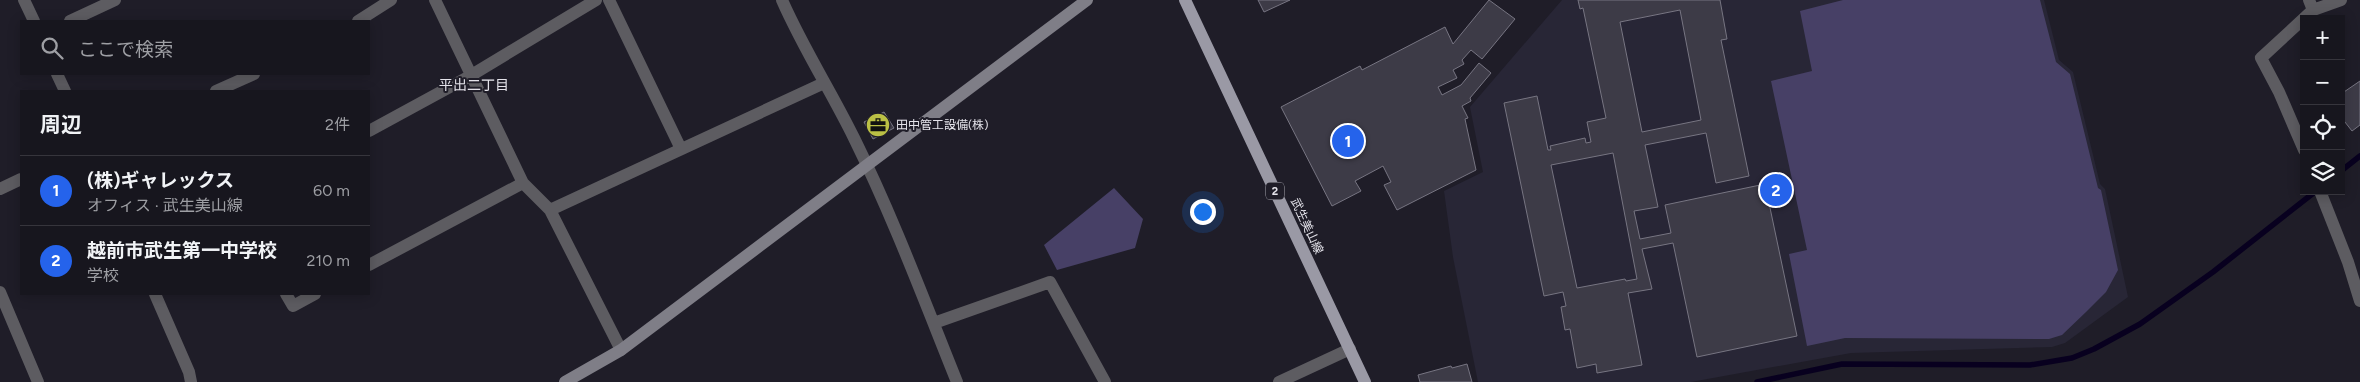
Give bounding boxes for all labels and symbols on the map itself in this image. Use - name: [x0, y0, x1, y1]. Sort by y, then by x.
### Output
- district label: 平出二丁目: [439, 77, 509, 94]
- office icon: 田中管工設備(株): [865, 112, 891, 138]
- place label: 田中管工設備(株): [896, 118, 988, 132]
- pin: 1: [1332, 122, 1364, 160]
- pin: 2: [1760, 171, 1792, 209]
- road number: 2: [1266, 182, 1284, 200]
- street label: 武生美山線: [1288, 196, 1326, 256]
- your location: [1190, 199, 1216, 225]

